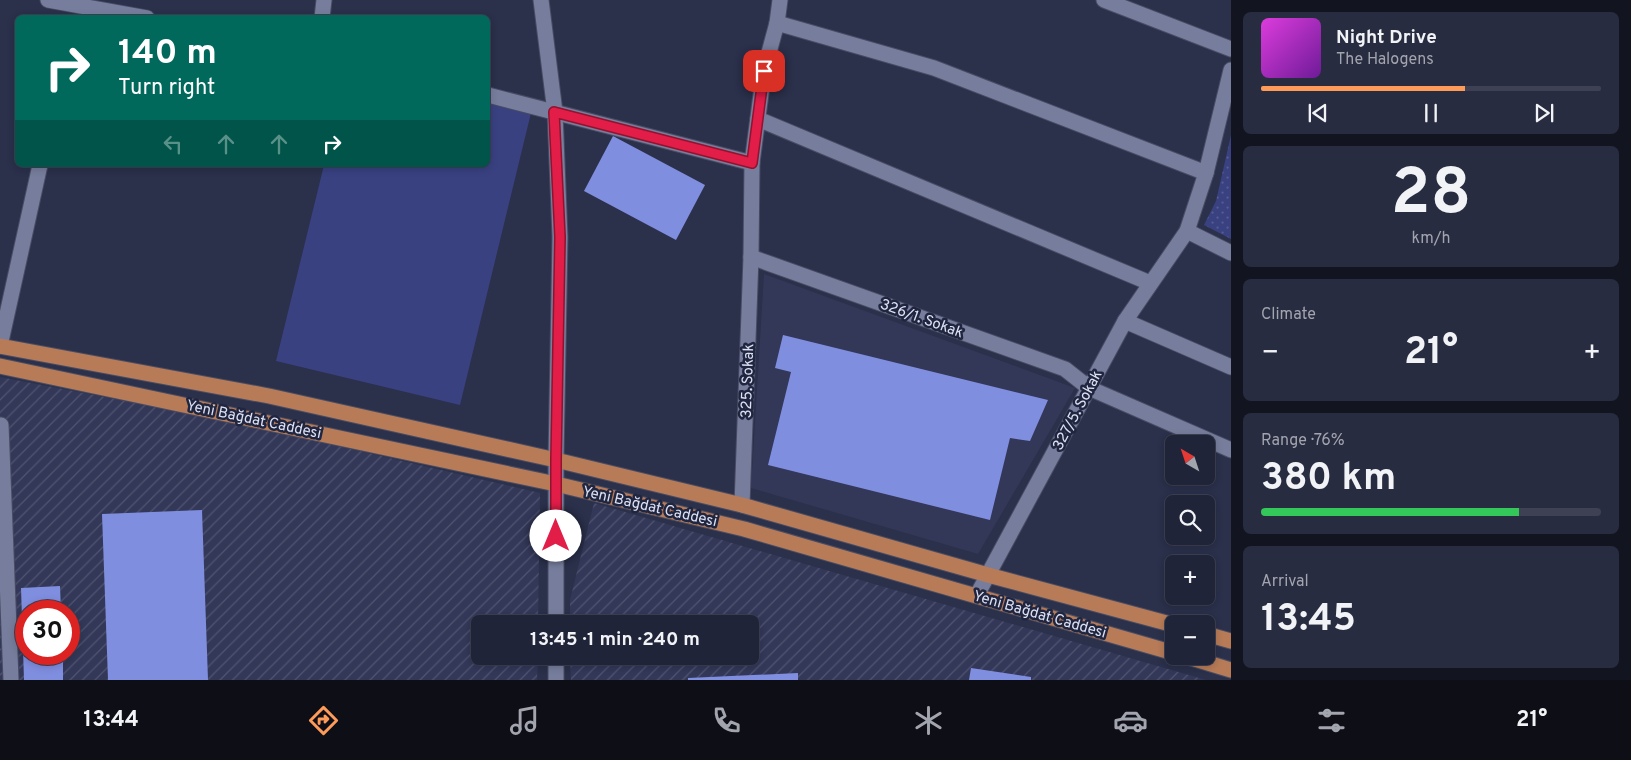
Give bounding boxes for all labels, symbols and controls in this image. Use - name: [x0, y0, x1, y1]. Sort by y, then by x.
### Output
- text: Night Drive: [1336, 26, 1437, 50]
- text: 140 m: [118, 32, 217, 76]
- icon: right: [35, 35, 100, 100]
- pin: [743, 50, 785, 92]
- text: The Halogens: [1336, 50, 1434, 70]
- icon: arrive: [750, 57, 778, 85]
- text: Turn right: [118, 75, 215, 102]
- icon: previous: [1304, 99, 1332, 127]
- icon: pause: [1417, 99, 1445, 127]
- icon: next: [1530, 99, 1558, 127]
- icon: left: [159, 130, 187, 158]
- icon: ahead: [212, 130, 240, 158]
- icon: ahead: [265, 130, 293, 158]
- icon: right: [318, 130, 346, 158]
- text: 28: [1391, 155, 1471, 237]
- text: km/h: [1412, 229, 1450, 249]
- street label: 326/1. Sokak: [877, 296, 966, 343]
- text: Climate: [1261, 305, 1316, 325]
- text: 21°: [1404, 329, 1458, 378]
- text: −: [1261, 336, 1279, 372]
- text: +: [1583, 336, 1601, 372]
- street label: 325. Sokak: [738, 343, 759, 419]
- street label: 327/5. Sokak: [1049, 367, 1107, 454]
- street label: Yeni Bağdat Caddesi: [184, 397, 323, 444]
- text: Range · 76%: [1261, 431, 1345, 451]
- north arrow: [1165, 435, 1215, 485]
- map controls: [1165, 435, 1215, 665]
- text: 380 km: [1261, 455, 1396, 504]
- street label: Yeni Bağdat Caddesi: [581, 483, 719, 532]
- button: search: [1165, 495, 1215, 545]
- position arrow: [529, 509, 581, 561]
- button: +: [1165, 555, 1215, 605]
- text: Arrival: [1261, 572, 1309, 592]
- street label: Yeni Bağdat Caddesi: [971, 587, 1108, 644]
- text: 13:45: [1261, 596, 1356, 645]
- speed limit sign: 30: [15, 600, 80, 665]
- button: −: [1165, 615, 1215, 665]
- text: 13:45 · 1 min · 240 m: [530, 628, 700, 652]
- icon: directions: [306, 703, 341, 738]
- icon: music: [507, 703, 542, 738]
- icon: phone: [709, 703, 744, 738]
- icon: climate: [911, 703, 946, 738]
- icon: car: [1113, 703, 1148, 738]
- icon: filters: [1314, 703, 1349, 738]
- text: 13:44: [83, 707, 139, 734]
- text: 21°: [1516, 707, 1548, 734]

